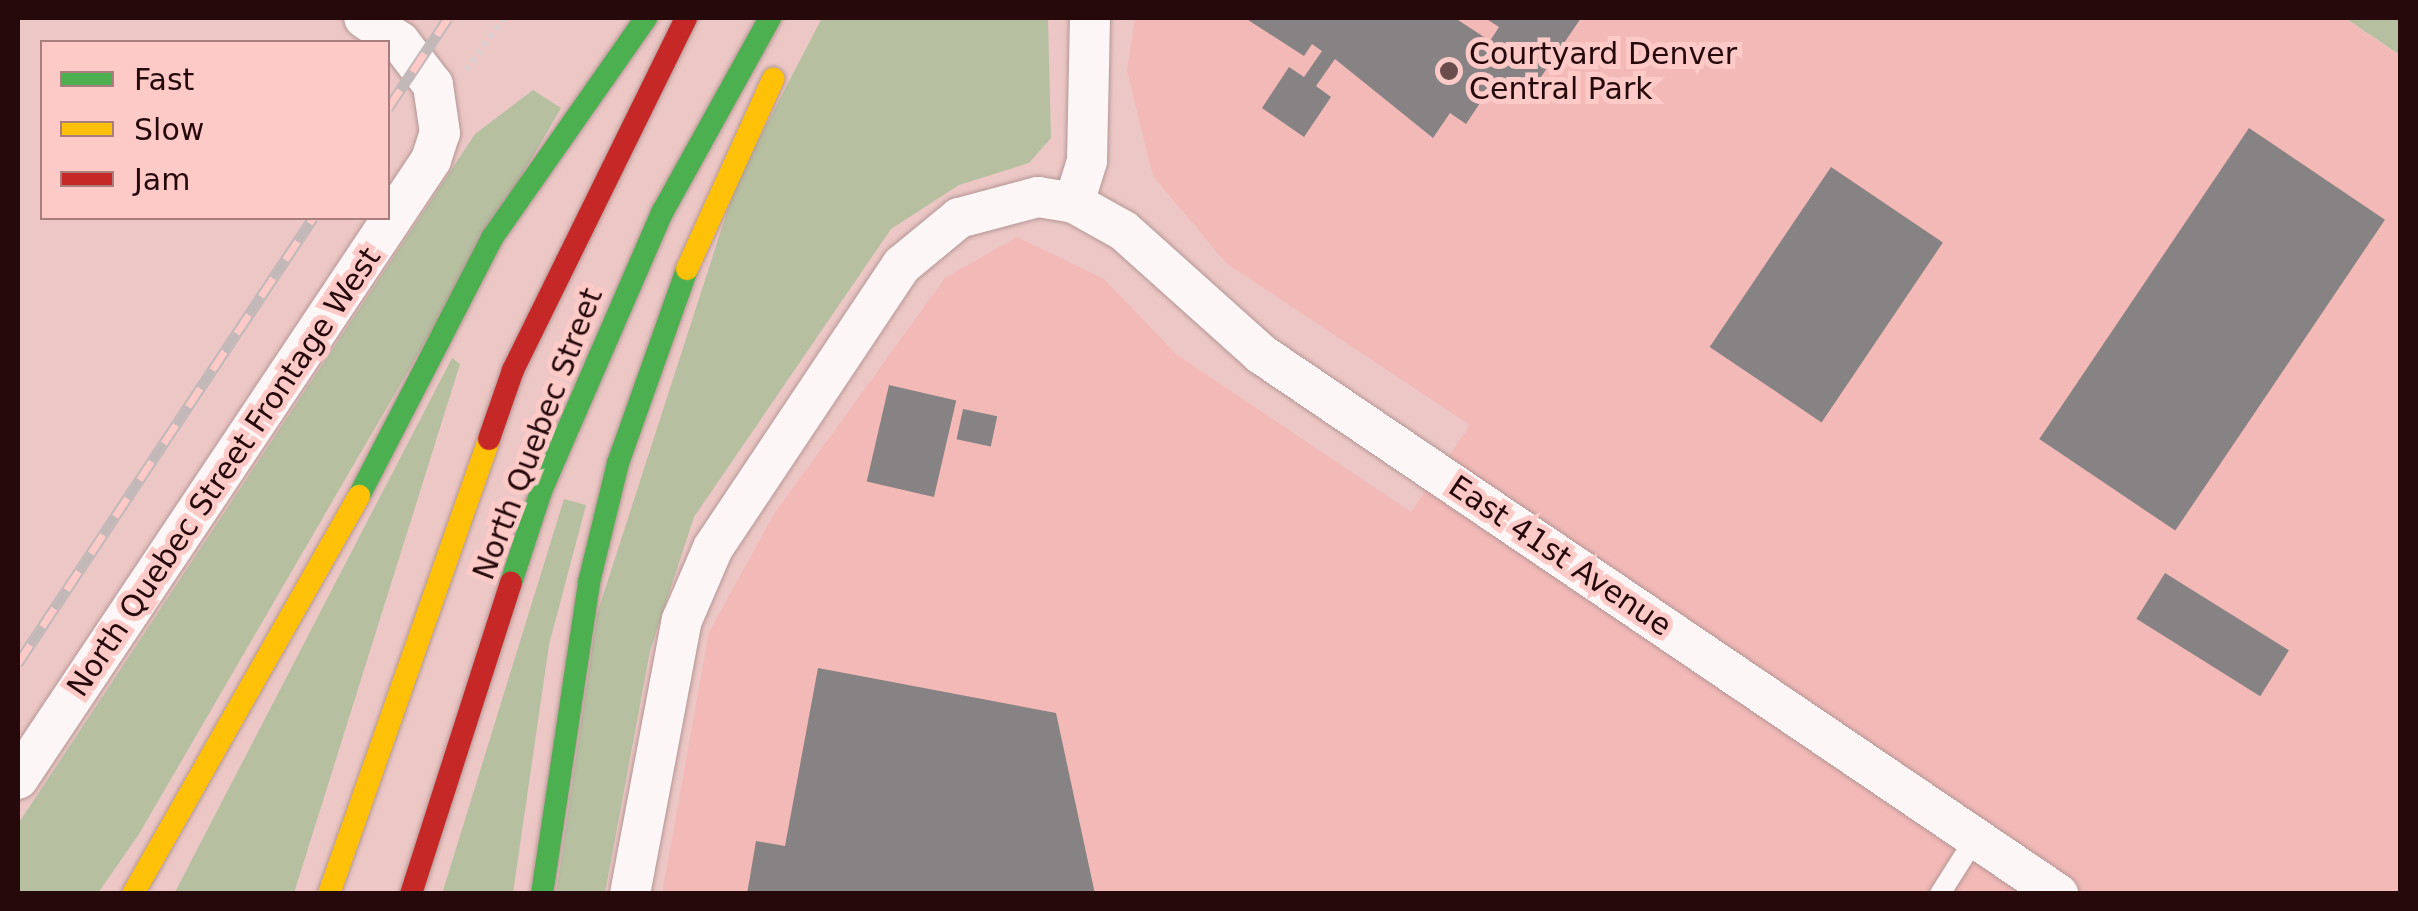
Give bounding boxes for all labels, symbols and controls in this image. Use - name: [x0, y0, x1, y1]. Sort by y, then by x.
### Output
- place label: Courtyard Denver Central Park: [1469, 36, 1737, 106]
- legend: [40, 40, 390, 220]
- marker: Courtyard Denver Central Park: [1438, 60, 1460, 82]
- text: Fast: [134, 62, 194, 97]
- text: Slow: [134, 112, 204, 147]
- text: Jam: [134, 162, 190, 197]
- street label: North Quebec Street Frontage West: [60, 241, 388, 703]
- street label: North Quebec Street: [466, 283, 610, 585]
- street label: East 41st Avenue: [1442, 468, 1678, 644]

